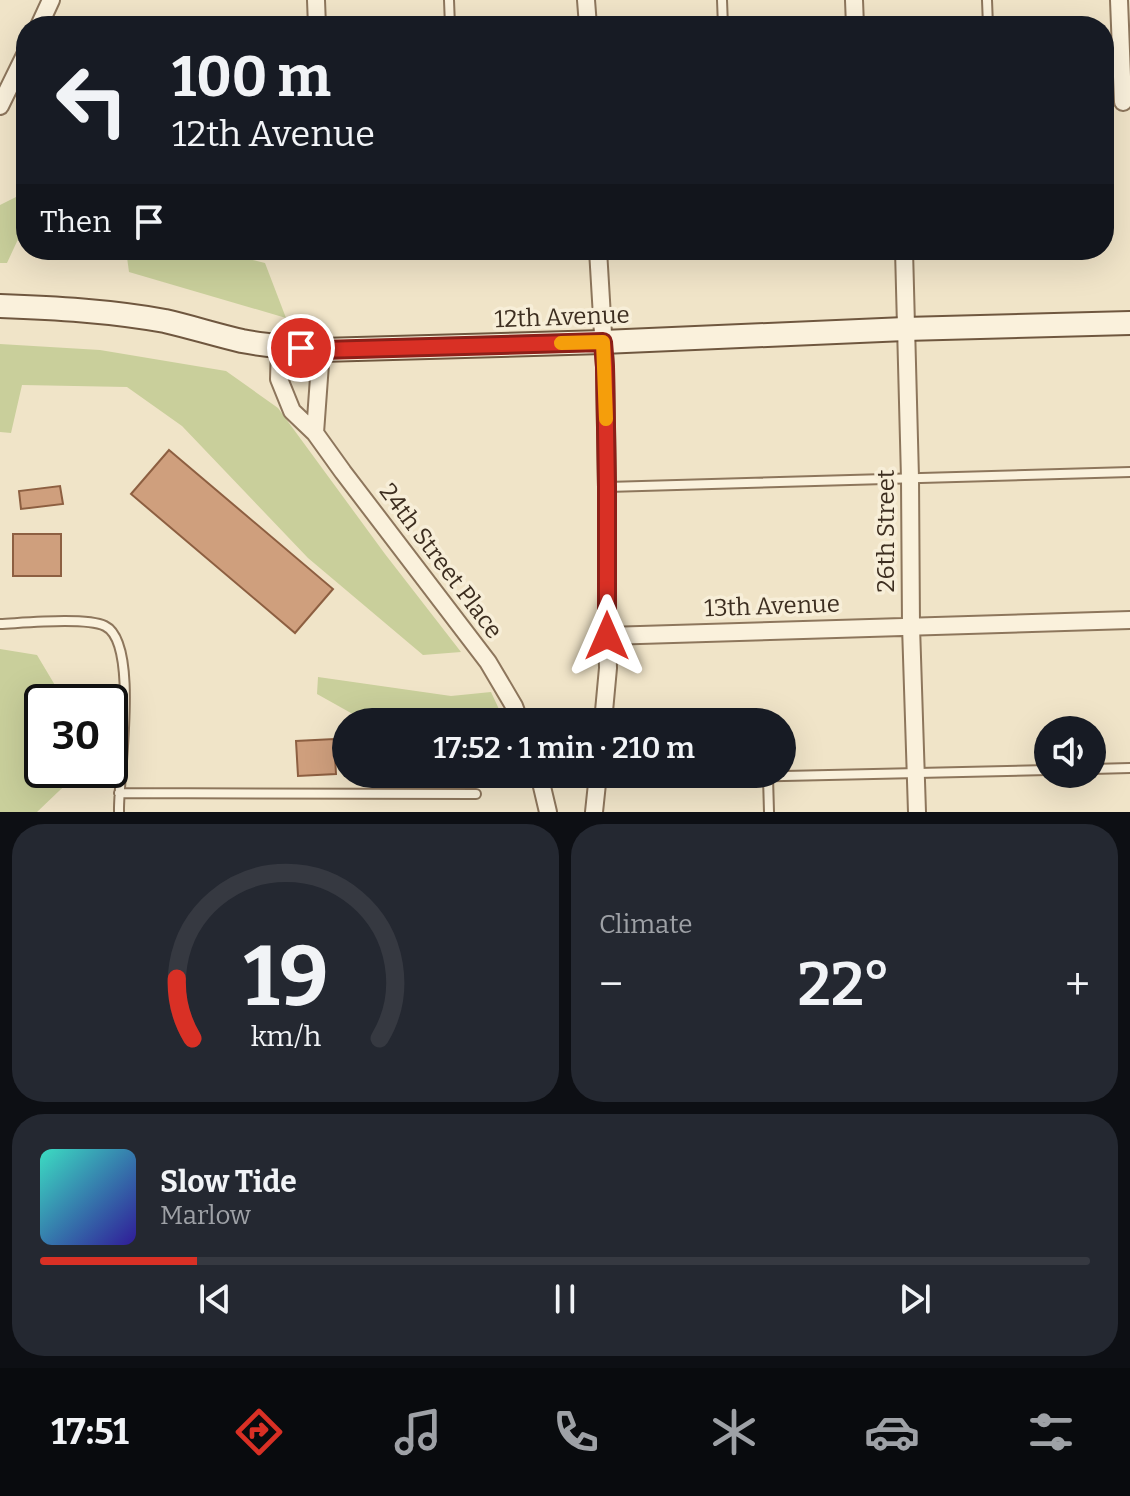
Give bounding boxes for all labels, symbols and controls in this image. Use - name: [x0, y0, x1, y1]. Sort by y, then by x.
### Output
- text: 100 m: [172, 44, 331, 111]
- icon: left: [40, 48, 144, 152]
- text: 12th Avenue: [172, 112, 375, 156]
- icon: arrive: [127, 200, 171, 244]
- text: Then: [40, 204, 111, 240]
- street label: 12th Avenue: [494, 301, 630, 333]
- pin: [267, 314, 335, 382]
- icon: arrive: [279, 326, 323, 370]
- street label: 26th Street: [872, 469, 900, 593]
- street label: 24th Street Place: [374, 478, 508, 644]
- street label: 13th Avenue: [704, 590, 840, 622]
- position arrow: [565, 594, 649, 678]
- speed limit sign: 30: [24, 684, 128, 788]
- map controls: [1034, 716, 1106, 788]
- button: sound: [1034, 716, 1106, 788]
- text: 17:52 · 1 min · 210 m: [433, 730, 695, 766]
- text: Climate: [599, 909, 693, 940]
- text: 19: [243, 927, 328, 1027]
- text: 22°: [797, 949, 891, 1021]
- text: −: [599, 958, 623, 1011]
- text: +: [1065, 958, 1090, 1011]
- text: km/h: [250, 1019, 321, 1054]
- text: Slow Tide: [160, 1164, 297, 1200]
- text: Marlow: [160, 1200, 251, 1231]
- icon: previous: [193, 1277, 237, 1321]
- icon: pause: [543, 1277, 587, 1321]
- icon: next: [893, 1277, 937, 1321]
- icon: directions: [231, 1404, 287, 1460]
- icon: music: [390, 1404, 446, 1460]
- icon: phone: [548, 1404, 604, 1460]
- icon: climate: [706, 1404, 762, 1460]
- icon: car: [864, 1404, 920, 1460]
- icon: filters: [1023, 1404, 1079, 1460]
- text: 17:51: [51, 1410, 129, 1454]

